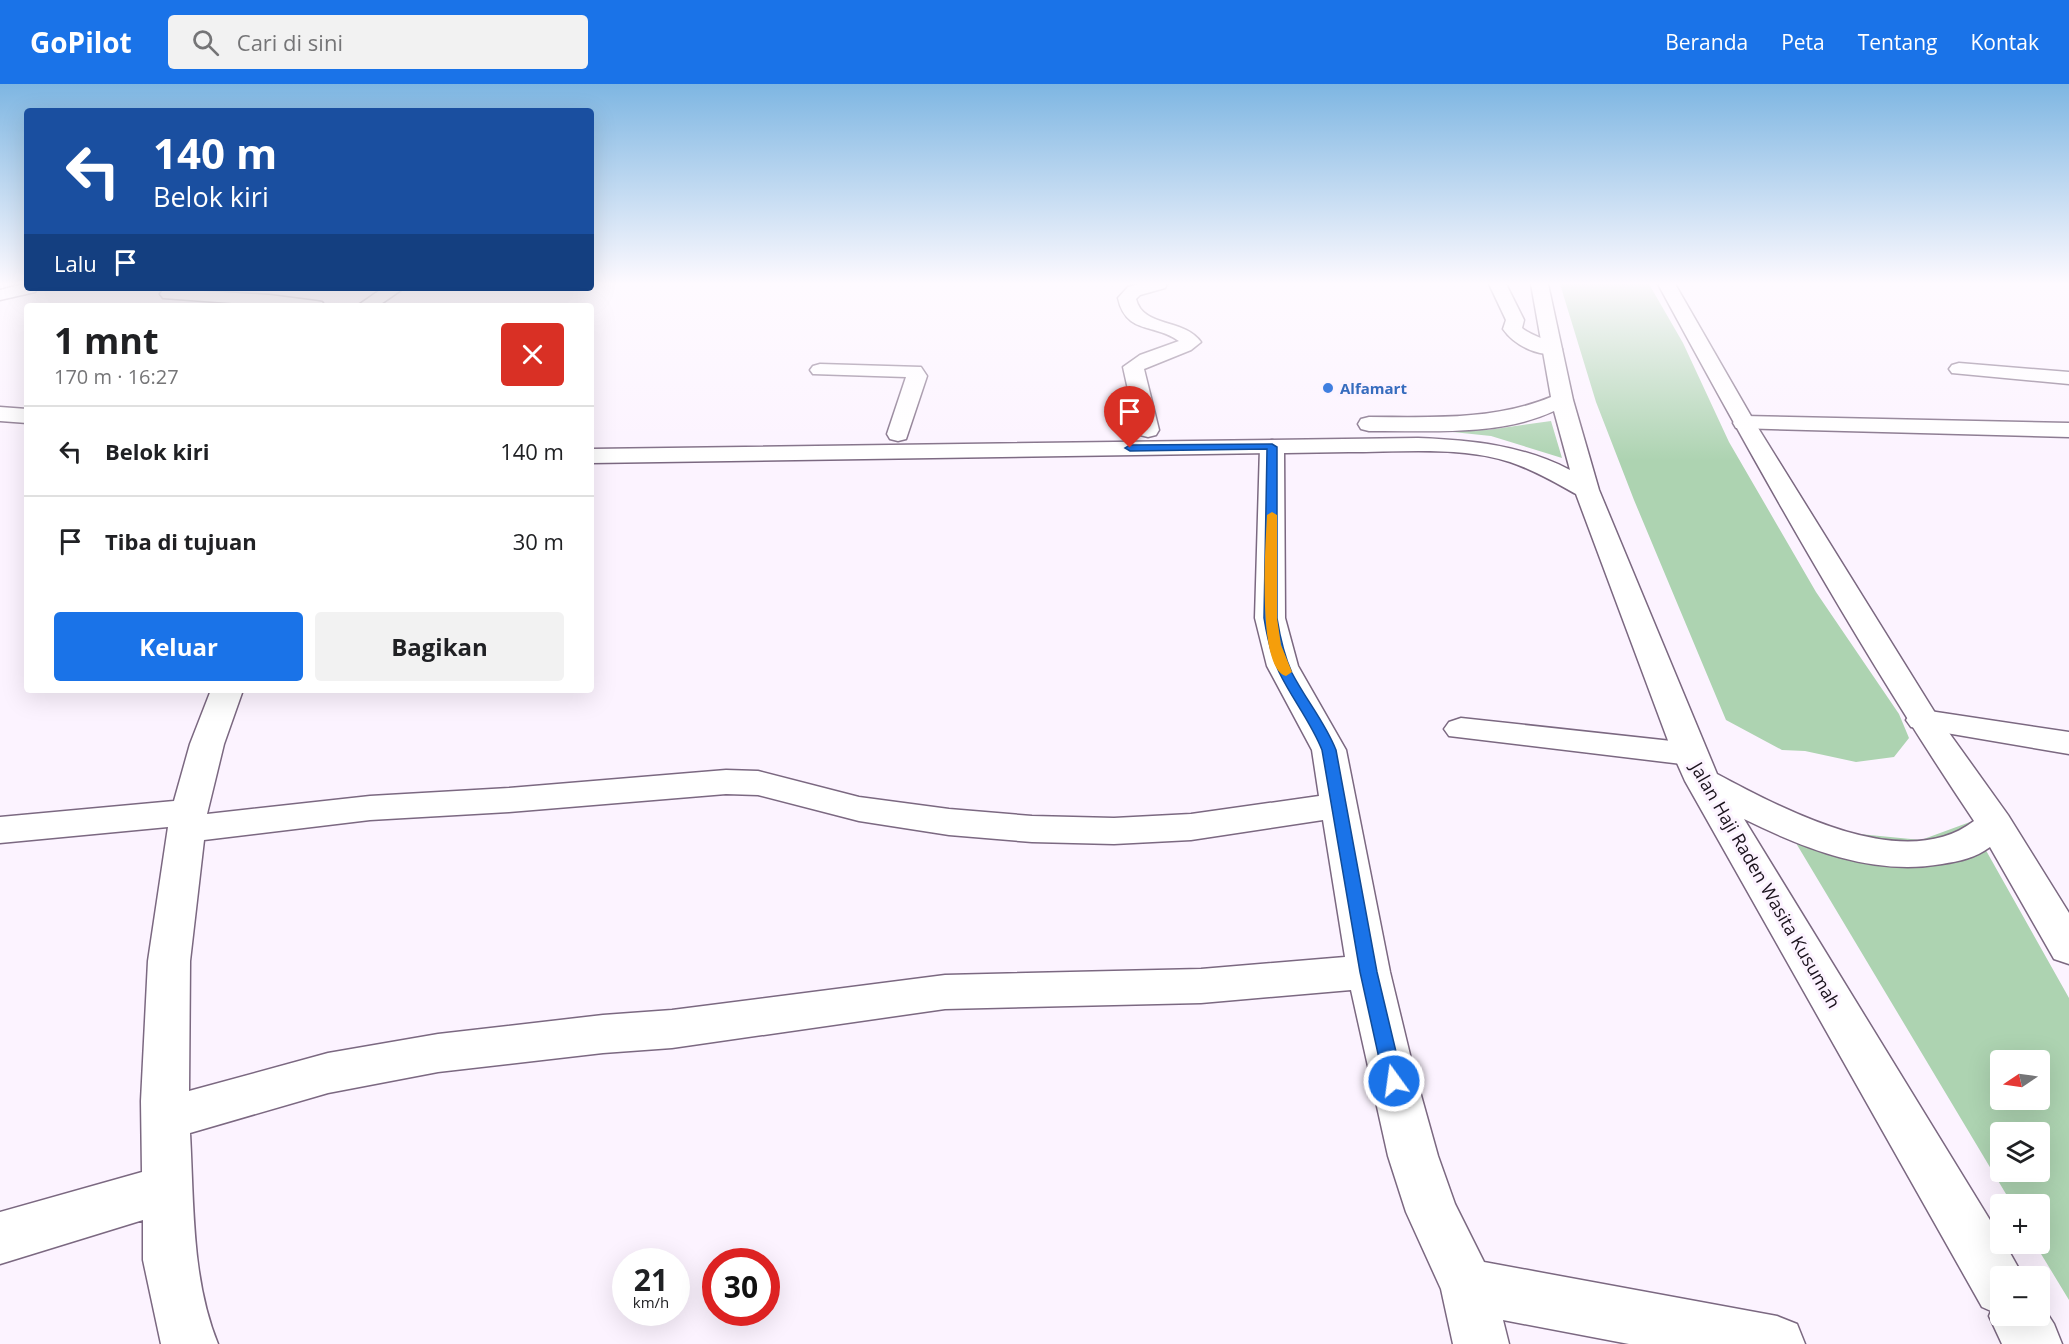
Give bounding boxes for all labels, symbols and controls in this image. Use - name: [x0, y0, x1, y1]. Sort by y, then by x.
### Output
- search box: [168, 15, 588, 69]
- text: GoPilot: [30, 23, 132, 61]
- icon: search: [189, 26, 222, 59]
- text: Cari di sini: [237, 27, 343, 57]
- text: Beranda: [1665, 28, 1748, 56]
- text: Peta: [1781, 28, 1825, 56]
- text: Tentang: [1858, 28, 1937, 56]
- text: Kontak: [1970, 28, 2039, 56]
- text: 140 m: [153, 124, 277, 181]
- icon: left: [54, 132, 132, 210]
- text: Belok kiri: [153, 178, 269, 215]
- icon: arrive: [109, 246, 142, 279]
- text: Lalu: [54, 248, 97, 278]
- text: 1 mnt: [54, 316, 159, 365]
- button: close: [501, 323, 564, 386]
- text: 170 m · 16:27: [54, 363, 179, 390]
- place label: Alfamart: [1340, 378, 1407, 398]
- marker: Alfamart: [1321, 381, 1335, 395]
- pin: [1104, 386, 1155, 448]
- icon: arrive: [1113, 395, 1146, 428]
- icon: left: [54, 435, 87, 468]
- text: Belok kiri: [105, 436, 210, 466]
- text: 140 m: [500, 436, 564, 466]
- icon: arrive: [54, 525, 87, 558]
- text: Tiba di tujuan: [105, 526, 257, 556]
- text: 30 m: [513, 526, 564, 556]
- button: Keluar: [54, 612, 303, 681]
- button: Bagikan: [315, 612, 564, 681]
- street label: Jalan Haji Raden Wasita Kusumah: [1685, 756, 1846, 1012]
- position arrow: [1362, 1049, 1426, 1113]
- north arrow: [1990, 1050, 2050, 1110]
- map controls: [1990, 1050, 2050, 1326]
- button: layers: [1990, 1122, 2050, 1182]
- button: +: [1990, 1194, 2050, 1254]
- speed limit sign: 30: [702, 1248, 780, 1326]
- text: 21: [634, 1259, 668, 1300]
- button: −: [1990, 1266, 2050, 1326]
- text: km/h: [633, 1292, 669, 1312]

